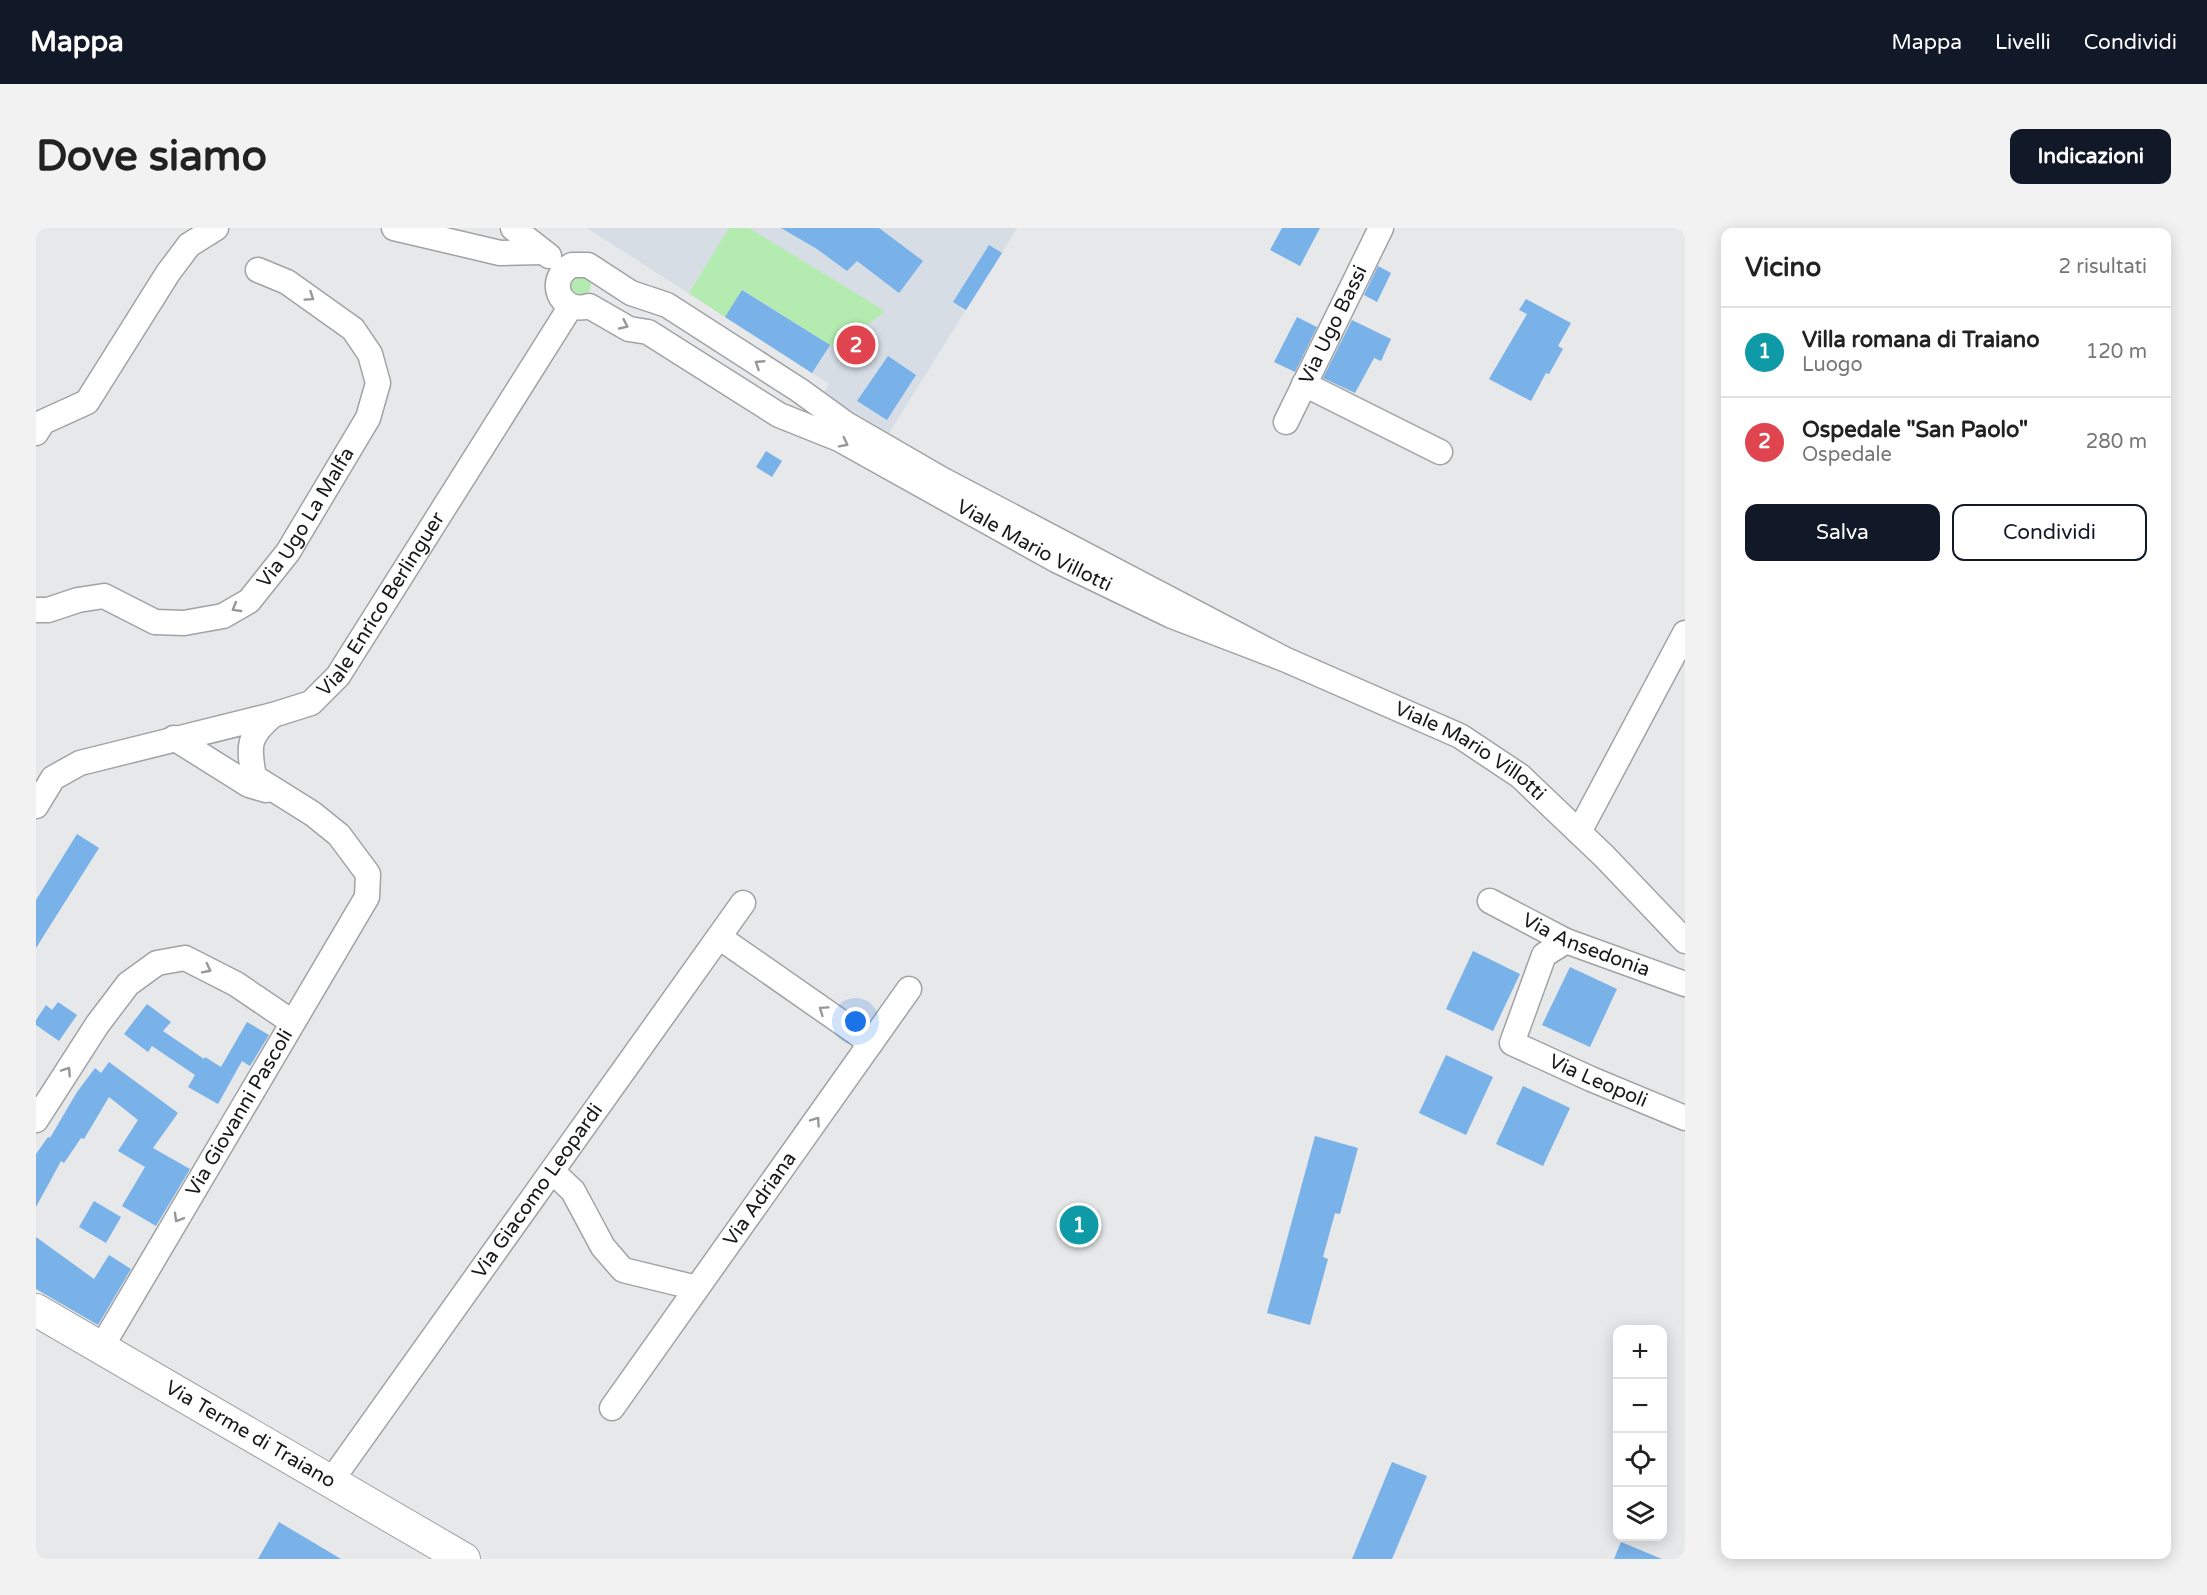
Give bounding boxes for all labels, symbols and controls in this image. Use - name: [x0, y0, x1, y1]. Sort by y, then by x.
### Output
- text: Mappa: [30, 25, 124, 59]
- text: Mappa: [1892, 30, 1962, 55]
- text: Livelli: [1995, 30, 2051, 55]
- text: Condividi: [2084, 30, 2177, 55]
- button: Indicazioni: [2010, 129, 2171, 184]
- text: Dove siamo: [36, 131, 267, 182]
- text: Vicino: [1745, 252, 1821, 283]
- text: 2 risultati: [2059, 255, 2147, 279]
- street label: Via Ugo Bassi: [1294, 262, 1373, 388]
- one-way arrow: [303, 290, 314, 301]
- one-way arrow: [617, 318, 628, 330]
- pin: 2: [836, 322, 876, 368]
- text: Villa romana di Traiano: [1802, 327, 2040, 353]
- text: 1: [1758, 340, 1771, 364]
- text: 120 m: [2086, 340, 2147, 364]
- text: Luogo: [1802, 353, 1863, 377]
- one-way arrow: [755, 360, 766, 371]
- text: Ospedale "San Paolo": [1802, 417, 2028, 443]
- text: 2: [1758, 430, 1771, 454]
- text: 280 m: [2086, 430, 2147, 454]
- one-way arrow: [837, 435, 848, 447]
- street label: Via Ugo La Malfa: [252, 443, 360, 593]
- text: Ospedale: [1802, 443, 1892, 467]
- street label: Viale Mario Villotti: [952, 495, 1116, 597]
- button: Salva: [1745, 504, 1940, 561]
- button: Condividi: [1952, 504, 2147, 561]
- street label: Viale Enrico Berlinguer: [312, 507, 450, 702]
- one-way arrow: [232, 601, 242, 613]
- street label: Viale Mario Villotti: [1391, 697, 1550, 806]
- street label: Via Ansedonia: [1518, 908, 1653, 982]
- one-way arrow: [201, 962, 211, 973]
- one-way arrow: [819, 1006, 830, 1017]
- your location: [841, 1007, 870, 1036]
- street label: Via Giovanni Pascoli: [181, 1025, 298, 1201]
- street label: Via Leopoli: [1545, 1049, 1651, 1113]
- one-way arrow: [60, 1066, 71, 1077]
- street label: Via Giacomo Leopardi: [467, 1099, 608, 1283]
- one-way arrow: [809, 1116, 820, 1127]
- street label: Via Adriana: [719, 1147, 802, 1251]
- pin: 1: [1060, 1202, 1098, 1248]
- one-way arrow: [173, 1212, 185, 1222]
- map controls: [1613, 1325, 1667, 1541]
- button: +: [1613, 1325, 1667, 1379]
- street label: Via Terme di Traiano: [161, 1376, 340, 1494]
- button: −: [1613, 1379, 1667, 1433]
- button: locate: [1613, 1433, 1667, 1487]
- button: layers: [1613, 1487, 1667, 1541]

